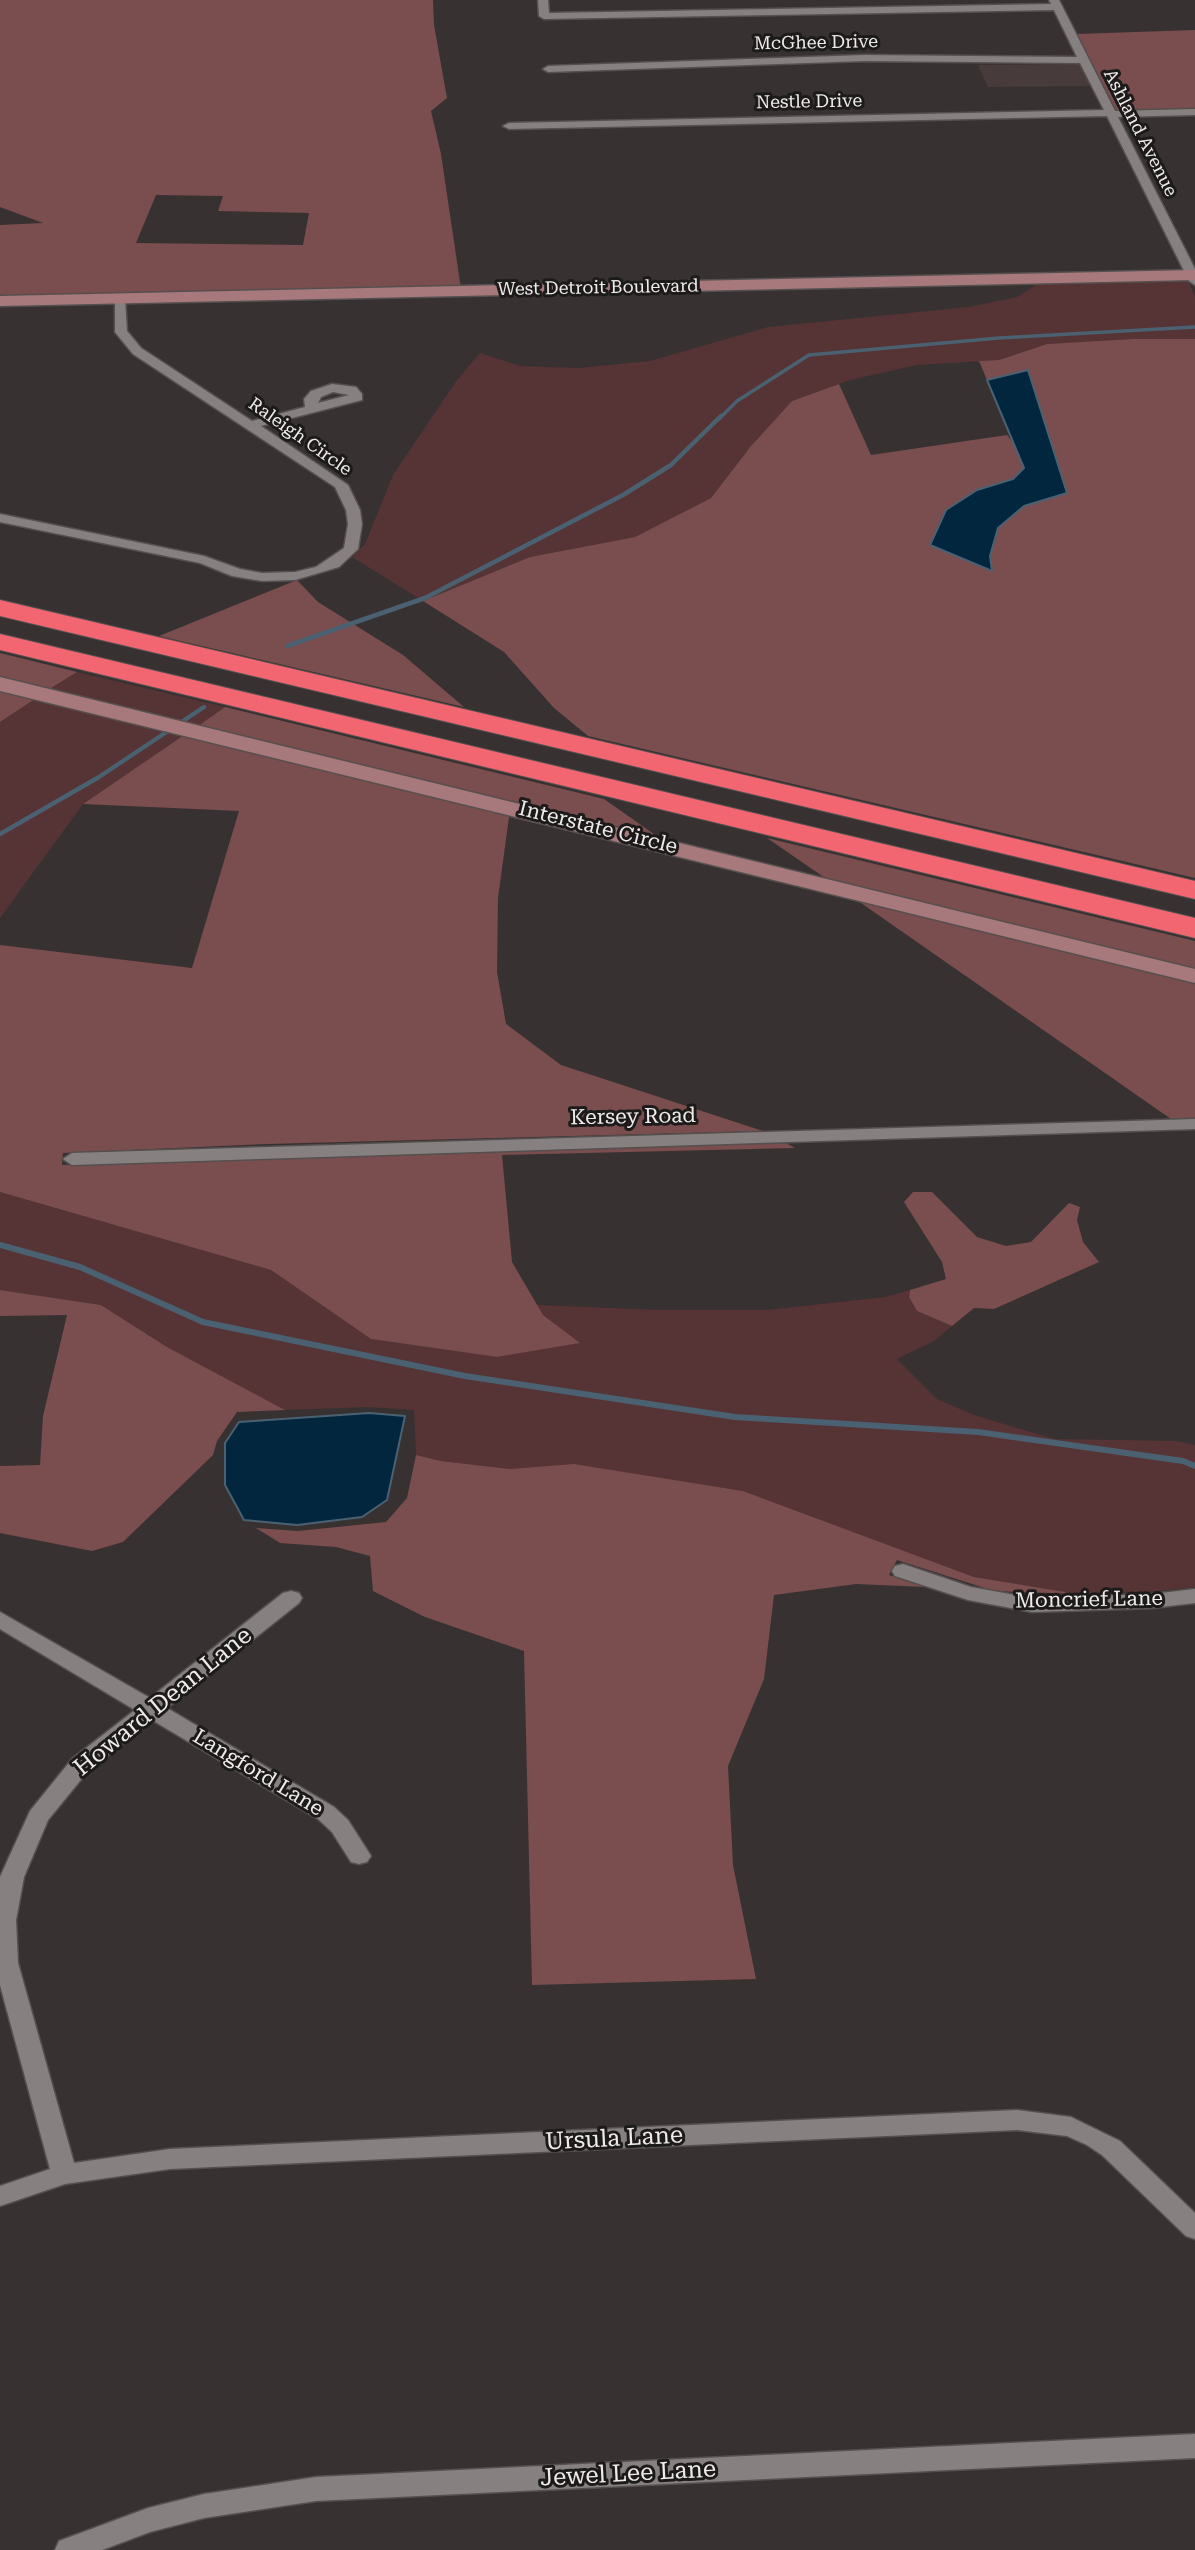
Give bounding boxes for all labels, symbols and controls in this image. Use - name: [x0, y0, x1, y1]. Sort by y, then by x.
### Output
- street label: McGhee Drive: [754, 31, 878, 55]
- street label: Ashland Avenue: [1099, 66, 1181, 200]
- street label: Nestle Drive: [756, 90, 862, 114]
- street label: West Detroit Boulevard: [497, 275, 699, 301]
- street label: Raleigh Circle: [244, 393, 356, 481]
- street label: Interstate Circle: [516, 796, 680, 860]
- street label: Kersey Road: [570, 1103, 696, 1131]
- street label: Moncrief Lane: [1015, 1586, 1163, 1614]
- street label: Howard Dean Lane: [68, 1621, 258, 1783]
- street label: Langford Lane: [188, 1724, 328, 1822]
- street label: Ursula Lane: [544, 2121, 684, 2157]
- street label: Jewel Lee Lane: [539, 2455, 717, 2493]

